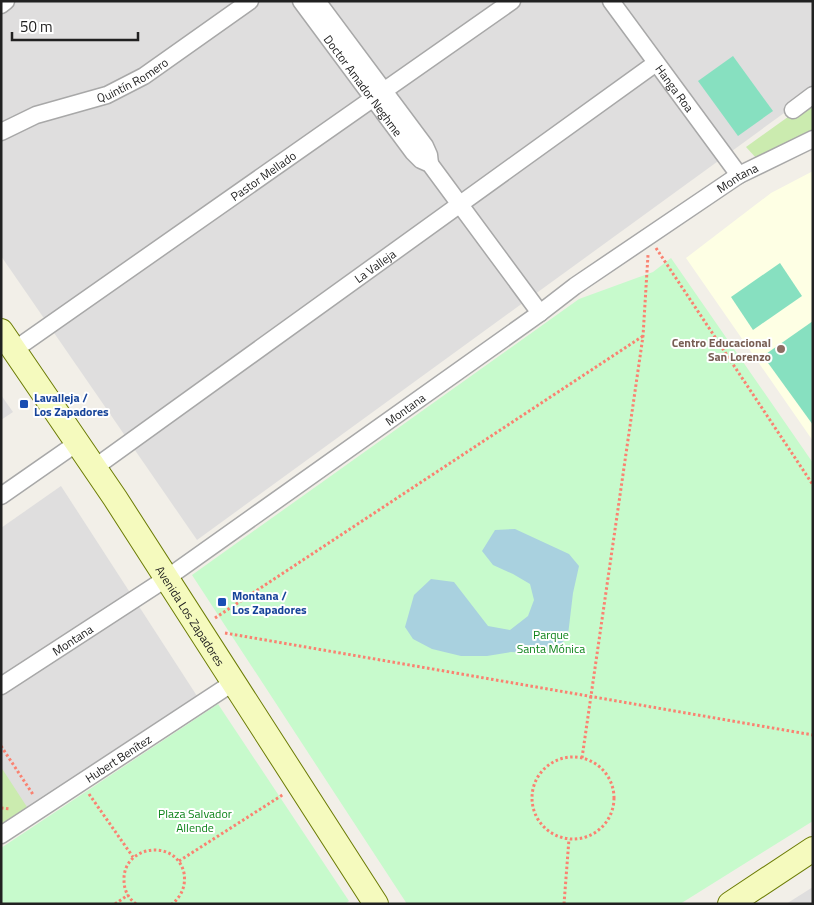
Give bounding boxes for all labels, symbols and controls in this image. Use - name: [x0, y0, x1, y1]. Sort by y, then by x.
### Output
- scale bar: [12, 10, 139, 42]
- text: 50 m: [20, 15, 53, 38]
- street label: Doctor Amador Neghme: [320, 31, 408, 140]
- street label: Quintín Romero: [94, 52, 172, 107]
- street label: Hanga Roa: [651, 60, 699, 116]
- street label: Pastor Mellado: [226, 146, 300, 205]
- street label: Montana: [712, 158, 761, 197]
- street label: La Valleja: [350, 244, 399, 287]
- place label: Centro Educacional San Lorenzo: [672, 333, 771, 366]
- marker: Centro Educacional San Lorenzo: [775, 343, 787, 355]
- place label: Lavalleja / Los Zapadores: [34, 388, 109, 421]
- street label: Montana: [381, 388, 429, 430]
- marker: Lavalleja / Los Zapadores: [18, 398, 30, 410]
- street label: Avenida Los Zapadores: [151, 562, 230, 670]
- place label: Montana / Los Zapadores: [232, 586, 307, 619]
- marker: Montana / Los Zapadores: [216, 596, 228, 608]
- street label: Montana: [48, 619, 96, 660]
- park label: Parque Santa Mónica: [517, 625, 585, 658]
- street label: Hubert Benítez: [81, 729, 155, 787]
- park label: Plaza Salvador Allende: [158, 804, 232, 837]

